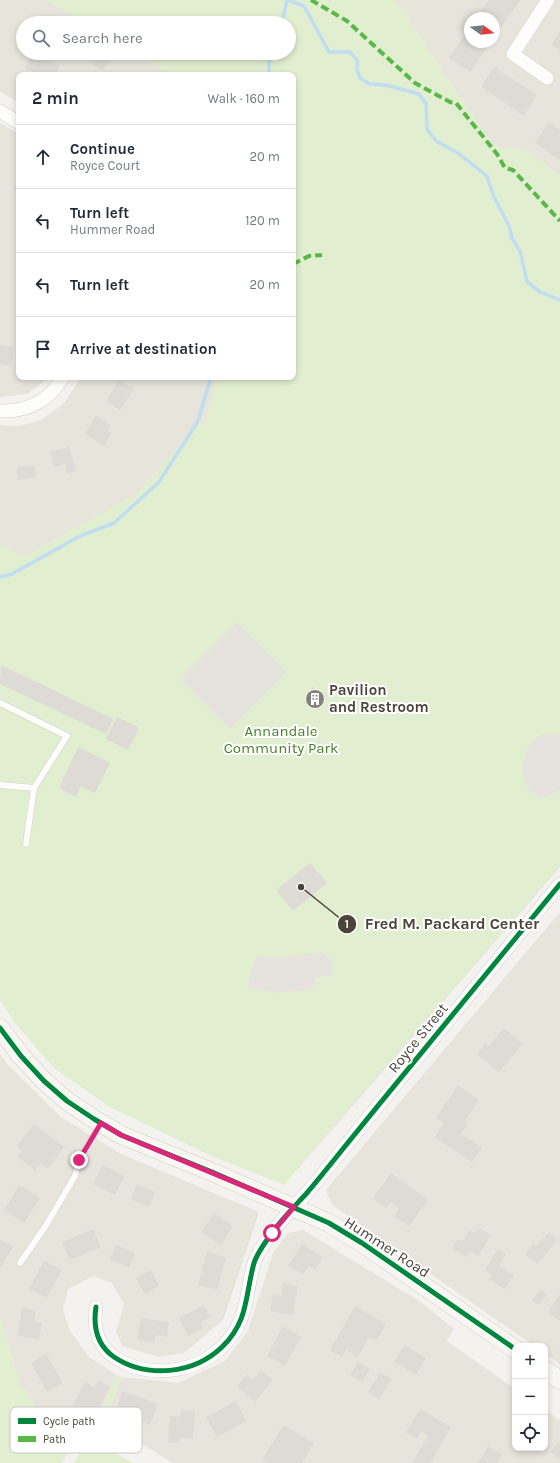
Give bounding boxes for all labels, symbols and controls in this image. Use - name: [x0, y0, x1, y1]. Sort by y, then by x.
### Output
- north arrow: [464, 12, 500, 48]
- search box: [16, 16, 296, 60]
- icon: search: [30, 27, 52, 49]
- text: Search here: [62, 29, 143, 47]
- text: 2 min: [32, 88, 79, 108]
- text: Walk · 160 m: [207, 91, 280, 106]
- text: Continue: [70, 140, 135, 158]
- icon: ahead: [32, 146, 54, 168]
- text: 20 m: [250, 149, 280, 164]
- text: Royce Court: [70, 158, 140, 173]
- text: Turn left: [70, 204, 129, 222]
- icon: left: [32, 210, 54, 232]
- text: 120 m: [245, 213, 280, 228]
- text: Hummer Road: [70, 222, 155, 237]
- icon: left: [32, 274, 54, 296]
- text: Turn left: [70, 276, 129, 294]
- text: 20 m: [250, 277, 280, 292]
- icon: arrive: [32, 338, 54, 360]
- text: Arrive at destination: [70, 340, 217, 358]
- place label: Pavilion and Restroom: [329, 681, 429, 716]
- building icon: Pavilion and Restroom: [304, 688, 326, 710]
- park label: Annandale Community Park: [224, 722, 338, 757]
- callout: Fred M. Packard Center: [337, 910, 547, 938]
- text: Fred M. Packard Center: [365, 914, 540, 933]
- text: 1: [345, 917, 349, 931]
- street label: Royce Street: [384, 999, 452, 1077]
- route end: [70, 1151, 88, 1169]
- street label: Hummer Road: [341, 1213, 433, 1281]
- route start: [263, 1224, 281, 1242]
- map controls: [512, 1343, 548, 1451]
- button: +: [512, 1343, 548, 1379]
- button: −: [512, 1379, 548, 1415]
- legend: [10, 1407, 142, 1453]
- text: Cycle path: [43, 1415, 95, 1428]
- button: locate: [512, 1415, 548, 1451]
- text: Path: [43, 1433, 66, 1446]

